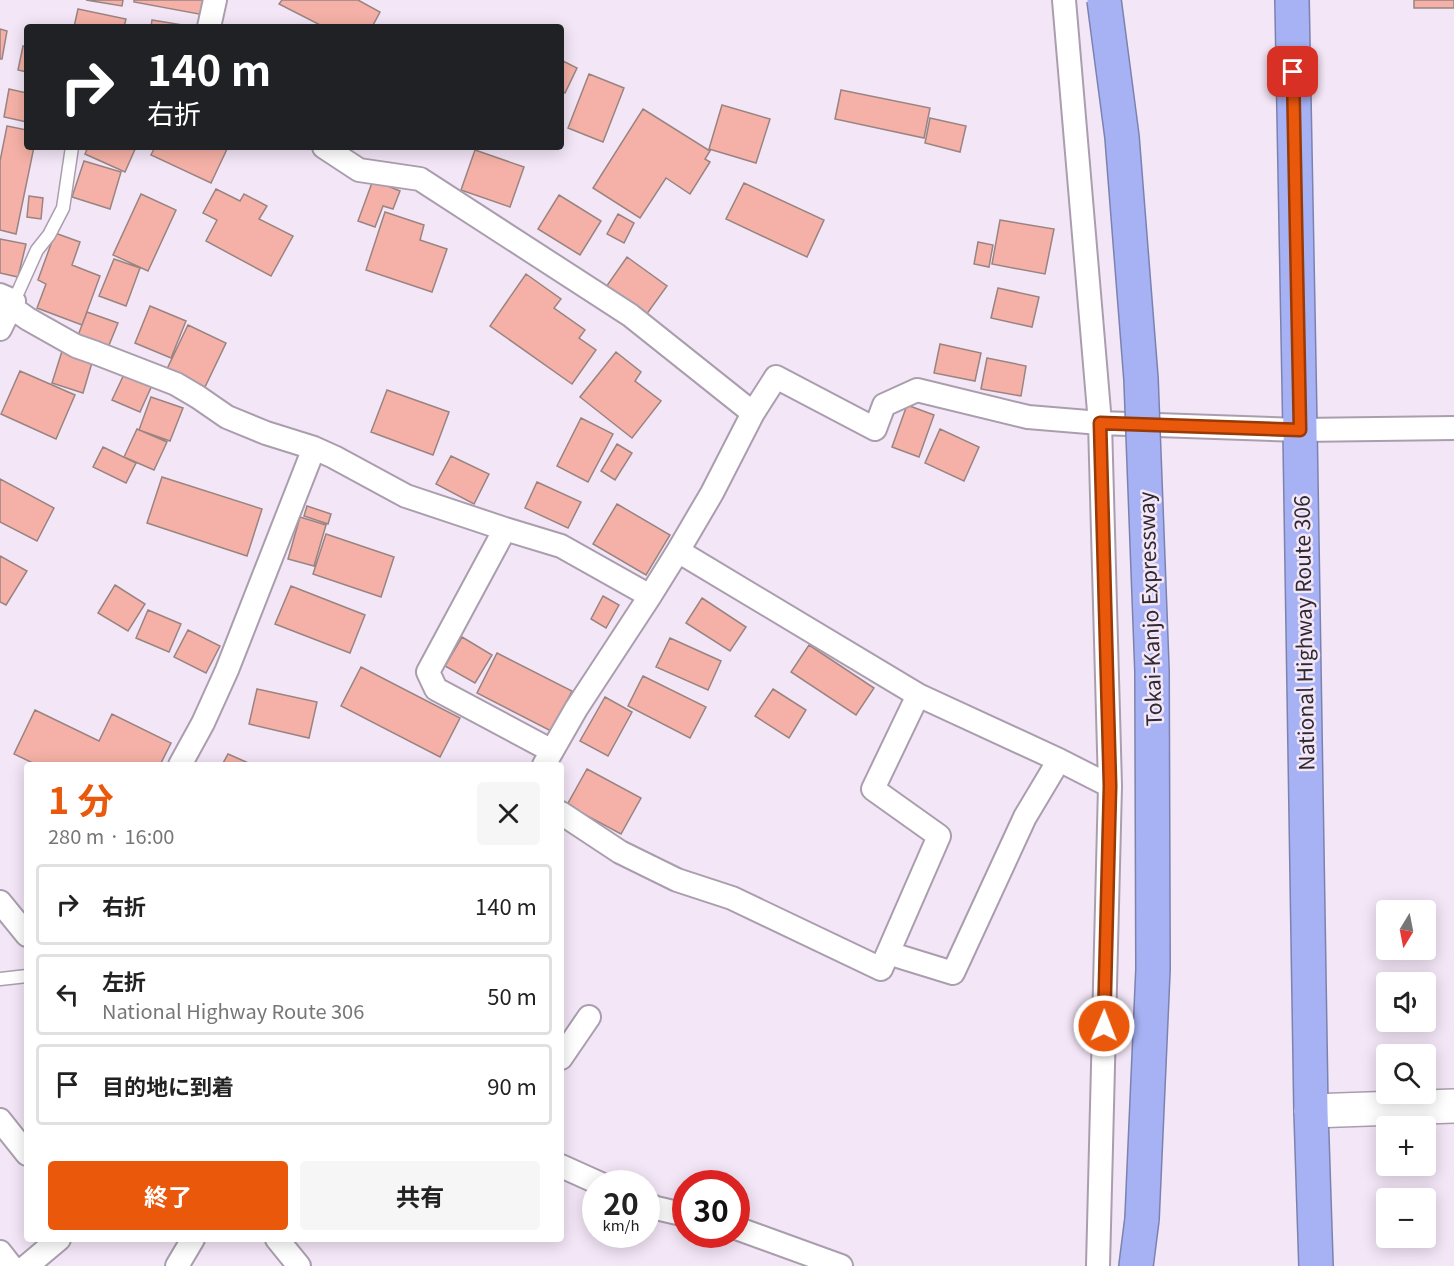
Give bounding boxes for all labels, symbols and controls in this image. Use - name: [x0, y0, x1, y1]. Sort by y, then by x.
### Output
- text: 140 m: [147, 37, 271, 98]
- pin: [1267, 46, 1318, 97]
- icon: right: [48, 48, 126, 126]
- icon: arrive: [1276, 55, 1309, 88]
- text: 右折: [147, 93, 201, 132]
- street label: Tokai-Kanjo Expressway: [1130, 491, 1168, 727]
- street label: National Highway Route 306: [1286, 495, 1320, 771]
- text: 1 分: [48, 772, 113, 824]
- button: close: [477, 782, 540, 845]
- text: 280 m · 16:00: [48, 821, 174, 850]
- icon: right: [51, 888, 84, 921]
- text: 右折: [102, 889, 146, 921]
- text: 140 m: [475, 889, 537, 921]
- north arrow: [1376, 900, 1436, 960]
- map controls: [1376, 900, 1436, 1248]
- text: 左折: [102, 964, 146, 996]
- button: sound: [1376, 972, 1436, 1032]
- icon: left: [51, 978, 84, 1011]
- text: 50 m: [487, 979, 537, 1011]
- position arrow: [1072, 994, 1136, 1058]
- text: National Highway Route 306: [102, 996, 364, 1025]
- button: search: [1376, 1044, 1436, 1104]
- icon: arrive: [51, 1068, 84, 1101]
- text: 目的地に到着: [102, 1069, 234, 1101]
- text: 90 m: [487, 1069, 537, 1101]
- button: +: [1376, 1116, 1436, 1176]
- button: 終了: [48, 1161, 288, 1230]
- button: 共有: [300, 1161, 540, 1230]
- speed limit sign: 30: [672, 1170, 750, 1248]
- text: 20: [603, 1180, 639, 1224]
- button: −: [1376, 1188, 1436, 1248]
- text: km/h: [602, 1214, 640, 1235]

